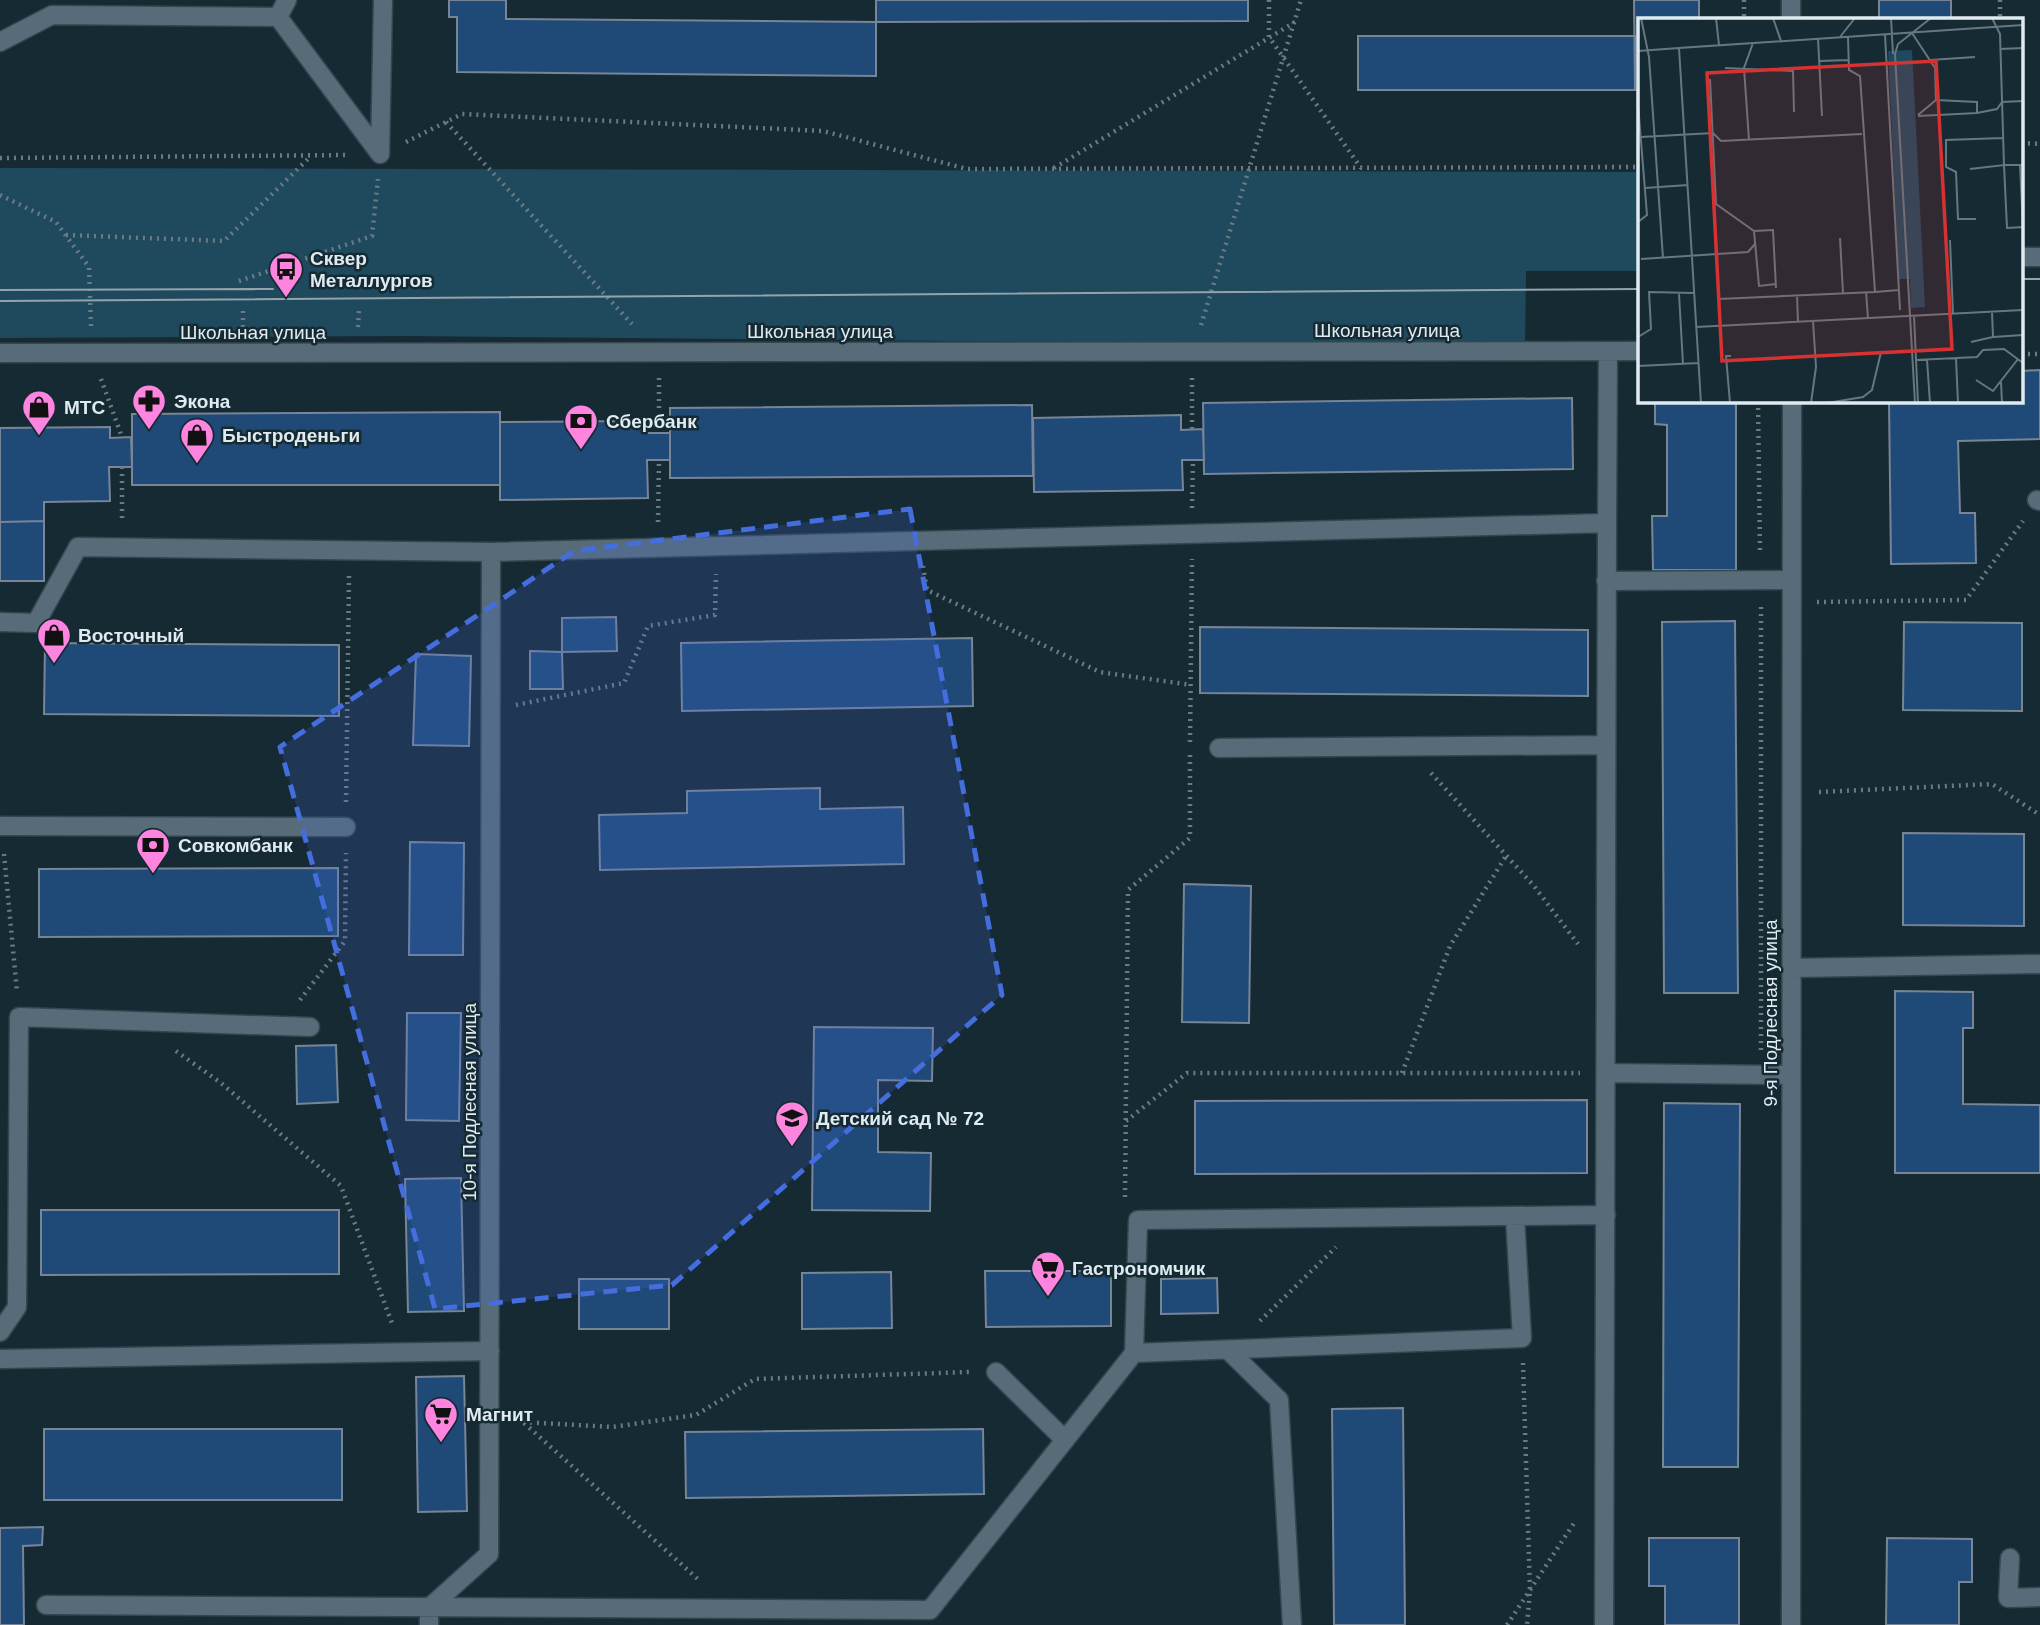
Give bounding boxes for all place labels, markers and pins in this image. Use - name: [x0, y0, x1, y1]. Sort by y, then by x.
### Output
- place label: Сквер Металлургов: [310, 248, 433, 291]
- bus stop icon: Сквер Металлургов: [267, 250, 305, 299]
- pharmacy icon: Экона: [130, 382, 168, 431]
- shop icon: МТС: [20, 388, 58, 437]
- place label: Экона: [174, 391, 231, 412]
- place label: МТС: [64, 397, 105, 418]
- bank icon: Сбербанк: [562, 402, 600, 451]
- place label: Сбербанк: [606, 411, 697, 432]
- shop icon: Быстроденьги: [178, 416, 216, 465]
- place label: Быстроденьги: [222, 425, 360, 446]
- shop icon: Восточный: [35, 616, 73, 665]
- place label: Восточный: [78, 625, 184, 646]
- bank icon: Совкомбанк: [134, 826, 172, 875]
- place label: Совкомбанк: [178, 835, 293, 856]
- school or university icon: Детский сад № 72: [773, 1099, 811, 1148]
- place label: Детский сад № 72: [816, 1108, 984, 1129]
- supermarket icon: Гастрономчик: [1029, 1249, 1067, 1298]
- place label: Гастрономчик: [1072, 1258, 1206, 1279]
- supermarket icon: Магнит: [422, 1395, 460, 1444]
- place label: Магнит: [466, 1404, 533, 1425]

